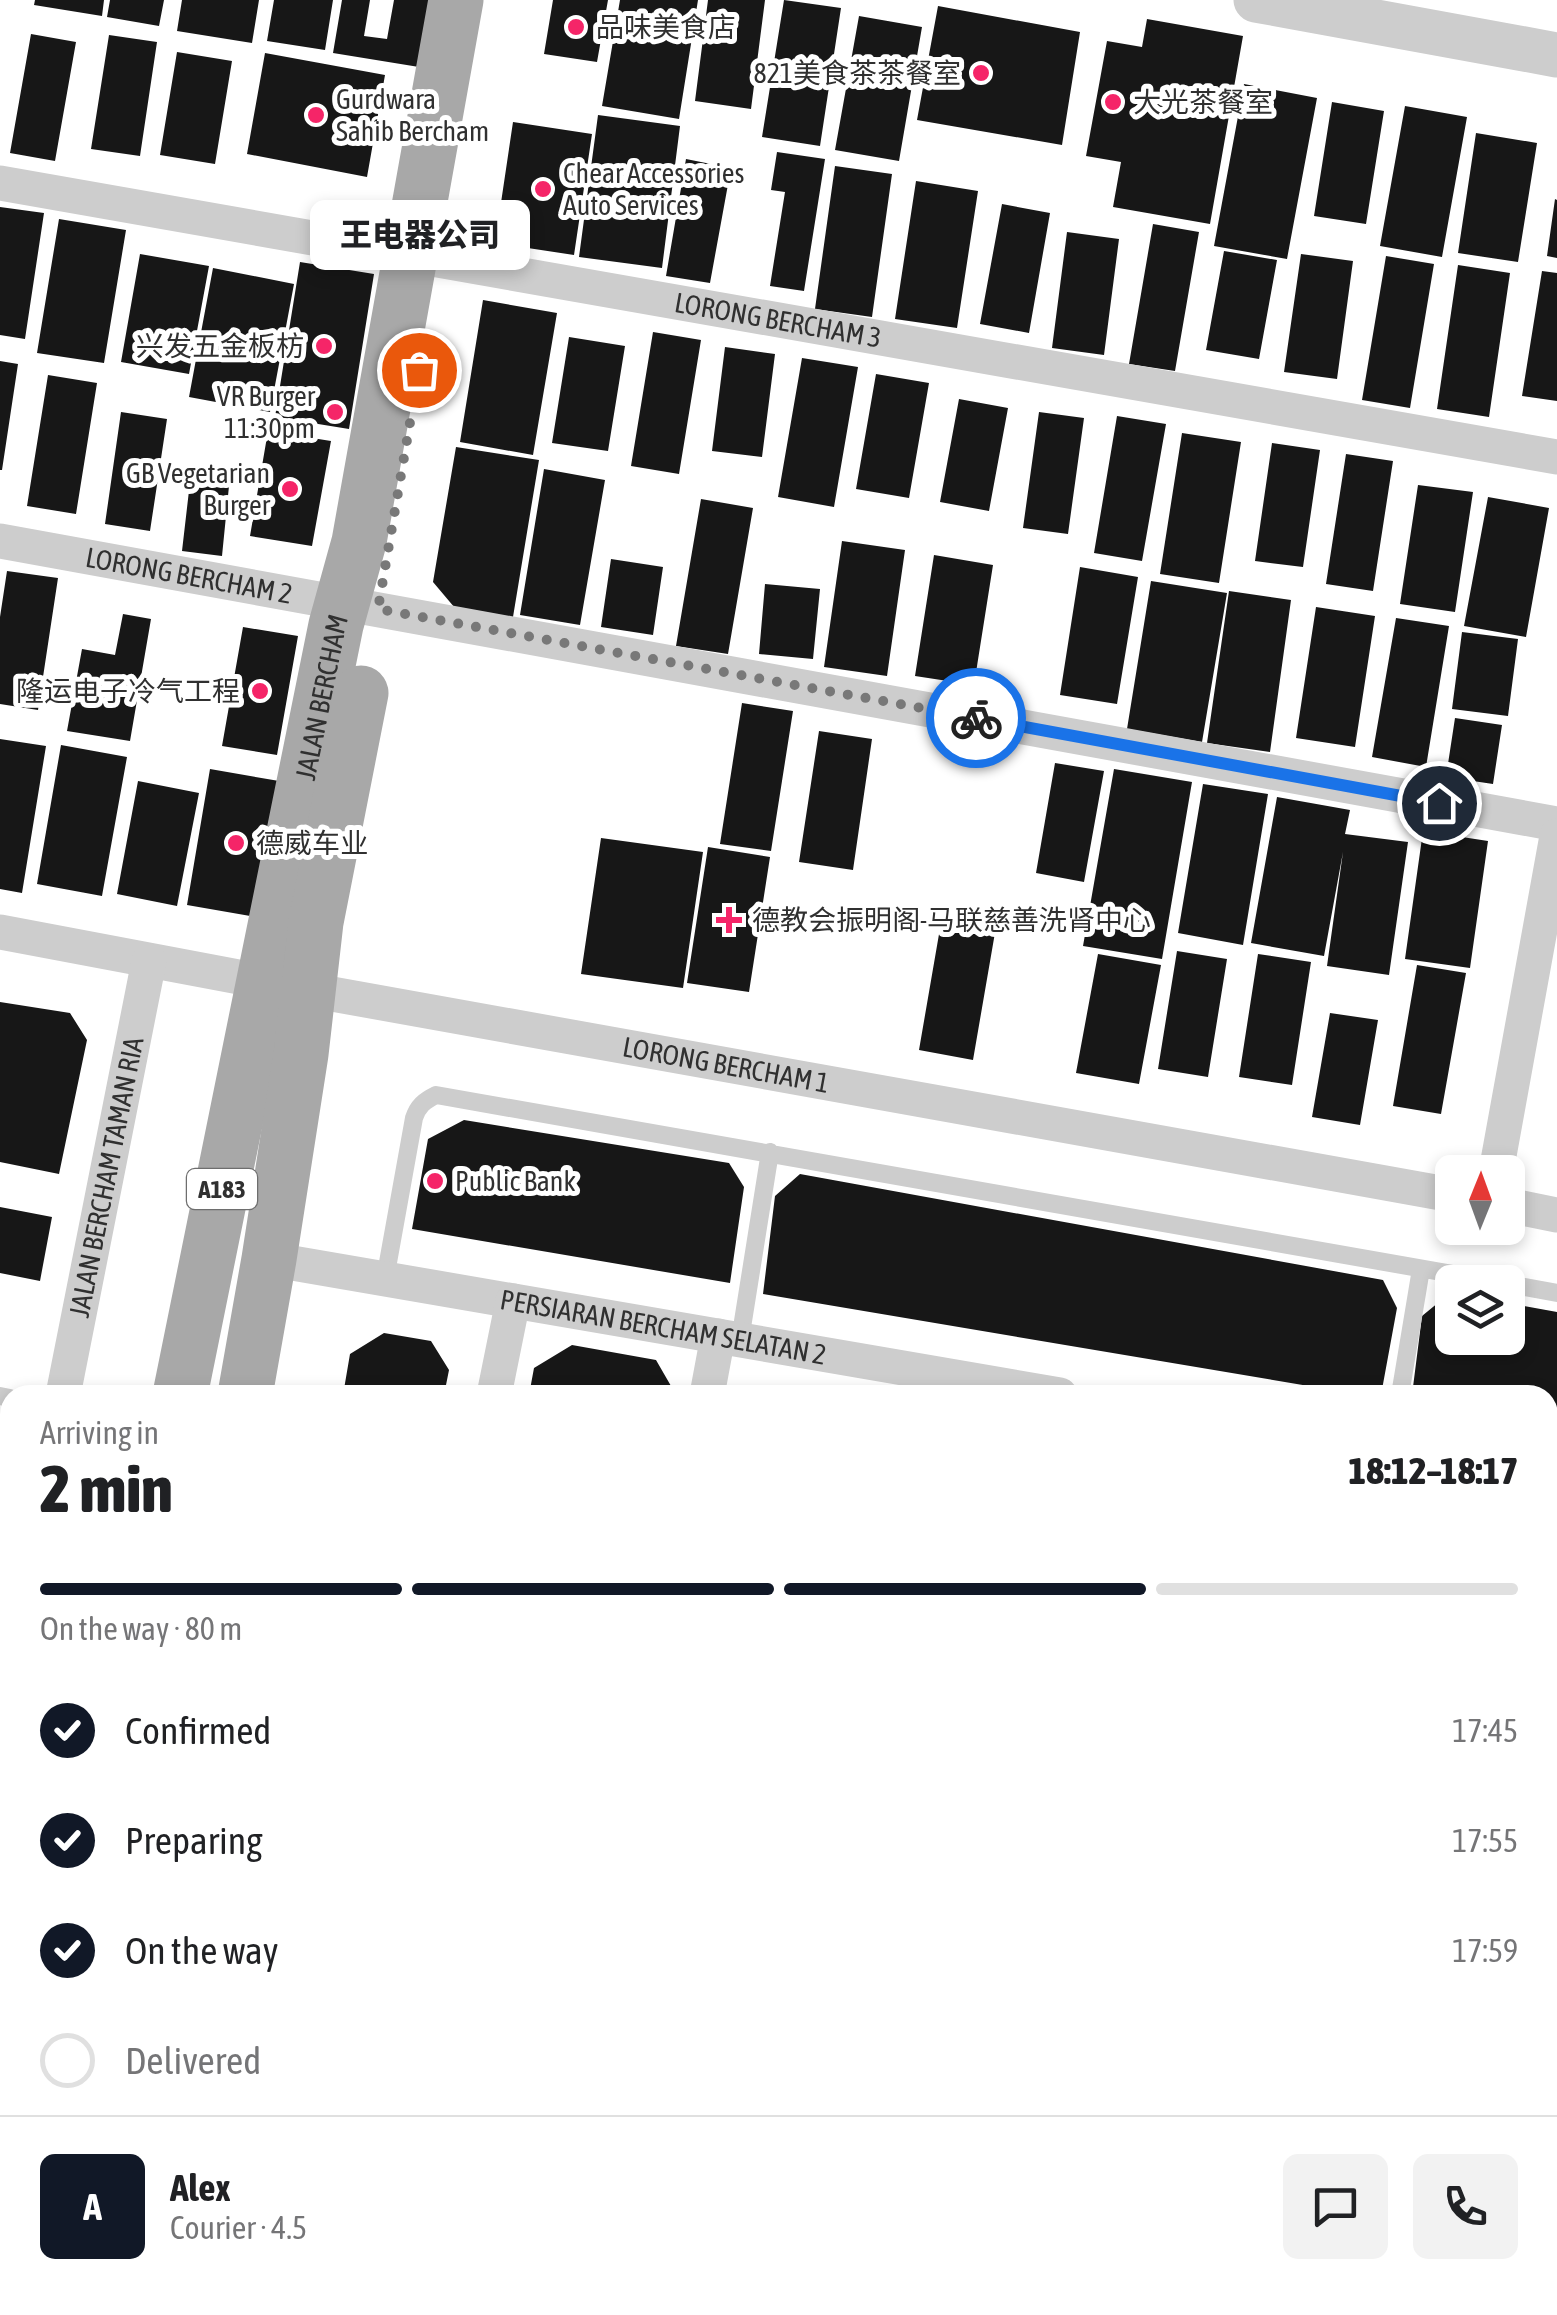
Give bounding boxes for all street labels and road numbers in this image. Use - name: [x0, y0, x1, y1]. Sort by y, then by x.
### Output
- street label: LORONG BERCHAM 3: [672, 286, 884, 354]
- street label: LORONG BERCHAM 2: [83, 541, 295, 610]
- street label: JALAN BERCHAM: [289, 611, 354, 783]
- street label: LORONG BERCHAM 1: [620, 1030, 832, 1099]
- street label: JALAN BERCHAM TAMAN RIA: [63, 1034, 150, 1320]
- road number: A183: [187, 1169, 257, 1209]
- street label: PERSIARAN BERCHAM SELATAN 2: [498, 1283, 829, 1371]

